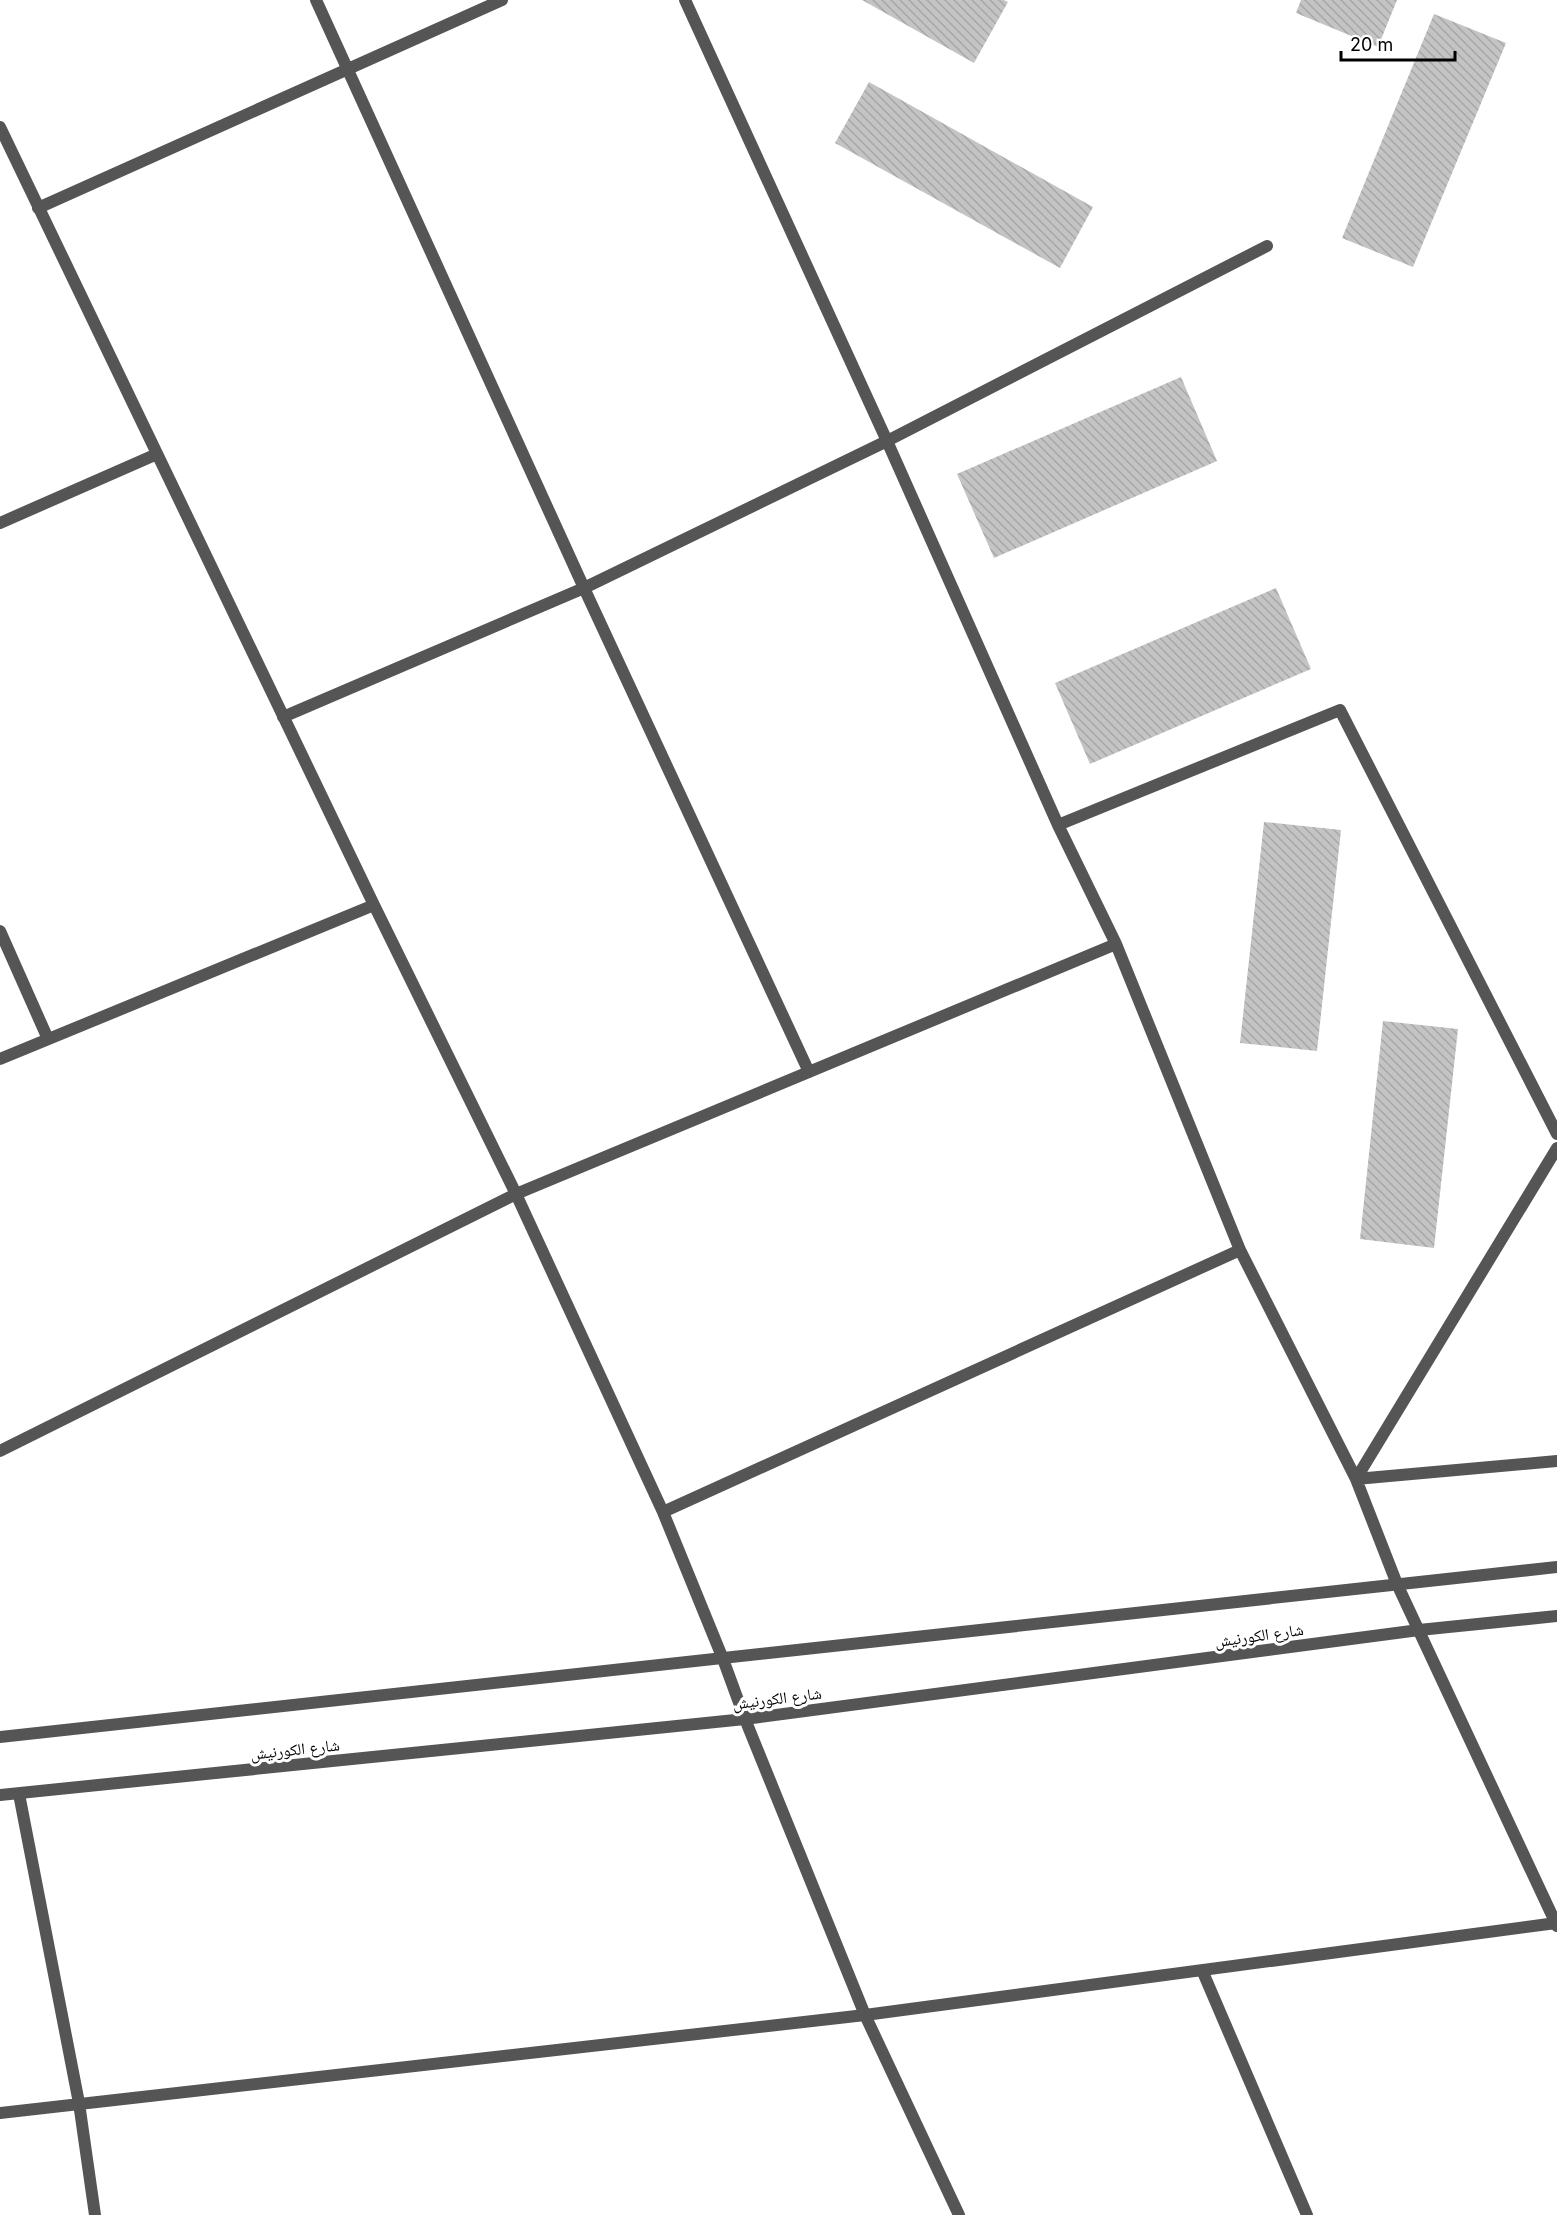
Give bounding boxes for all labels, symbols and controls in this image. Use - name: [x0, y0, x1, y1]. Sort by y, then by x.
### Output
- scale bar: [1341, 24, 1455, 62]
- text: 20 m: [1350, 34, 1393, 55]
- street label: شارع الكورنيش: [1213, 1619, 1305, 1652]
- street label: شارع الكورنيش: [731, 1683, 823, 1714]
- street label: شارع الكورنيش: [249, 1734, 341, 1765]

